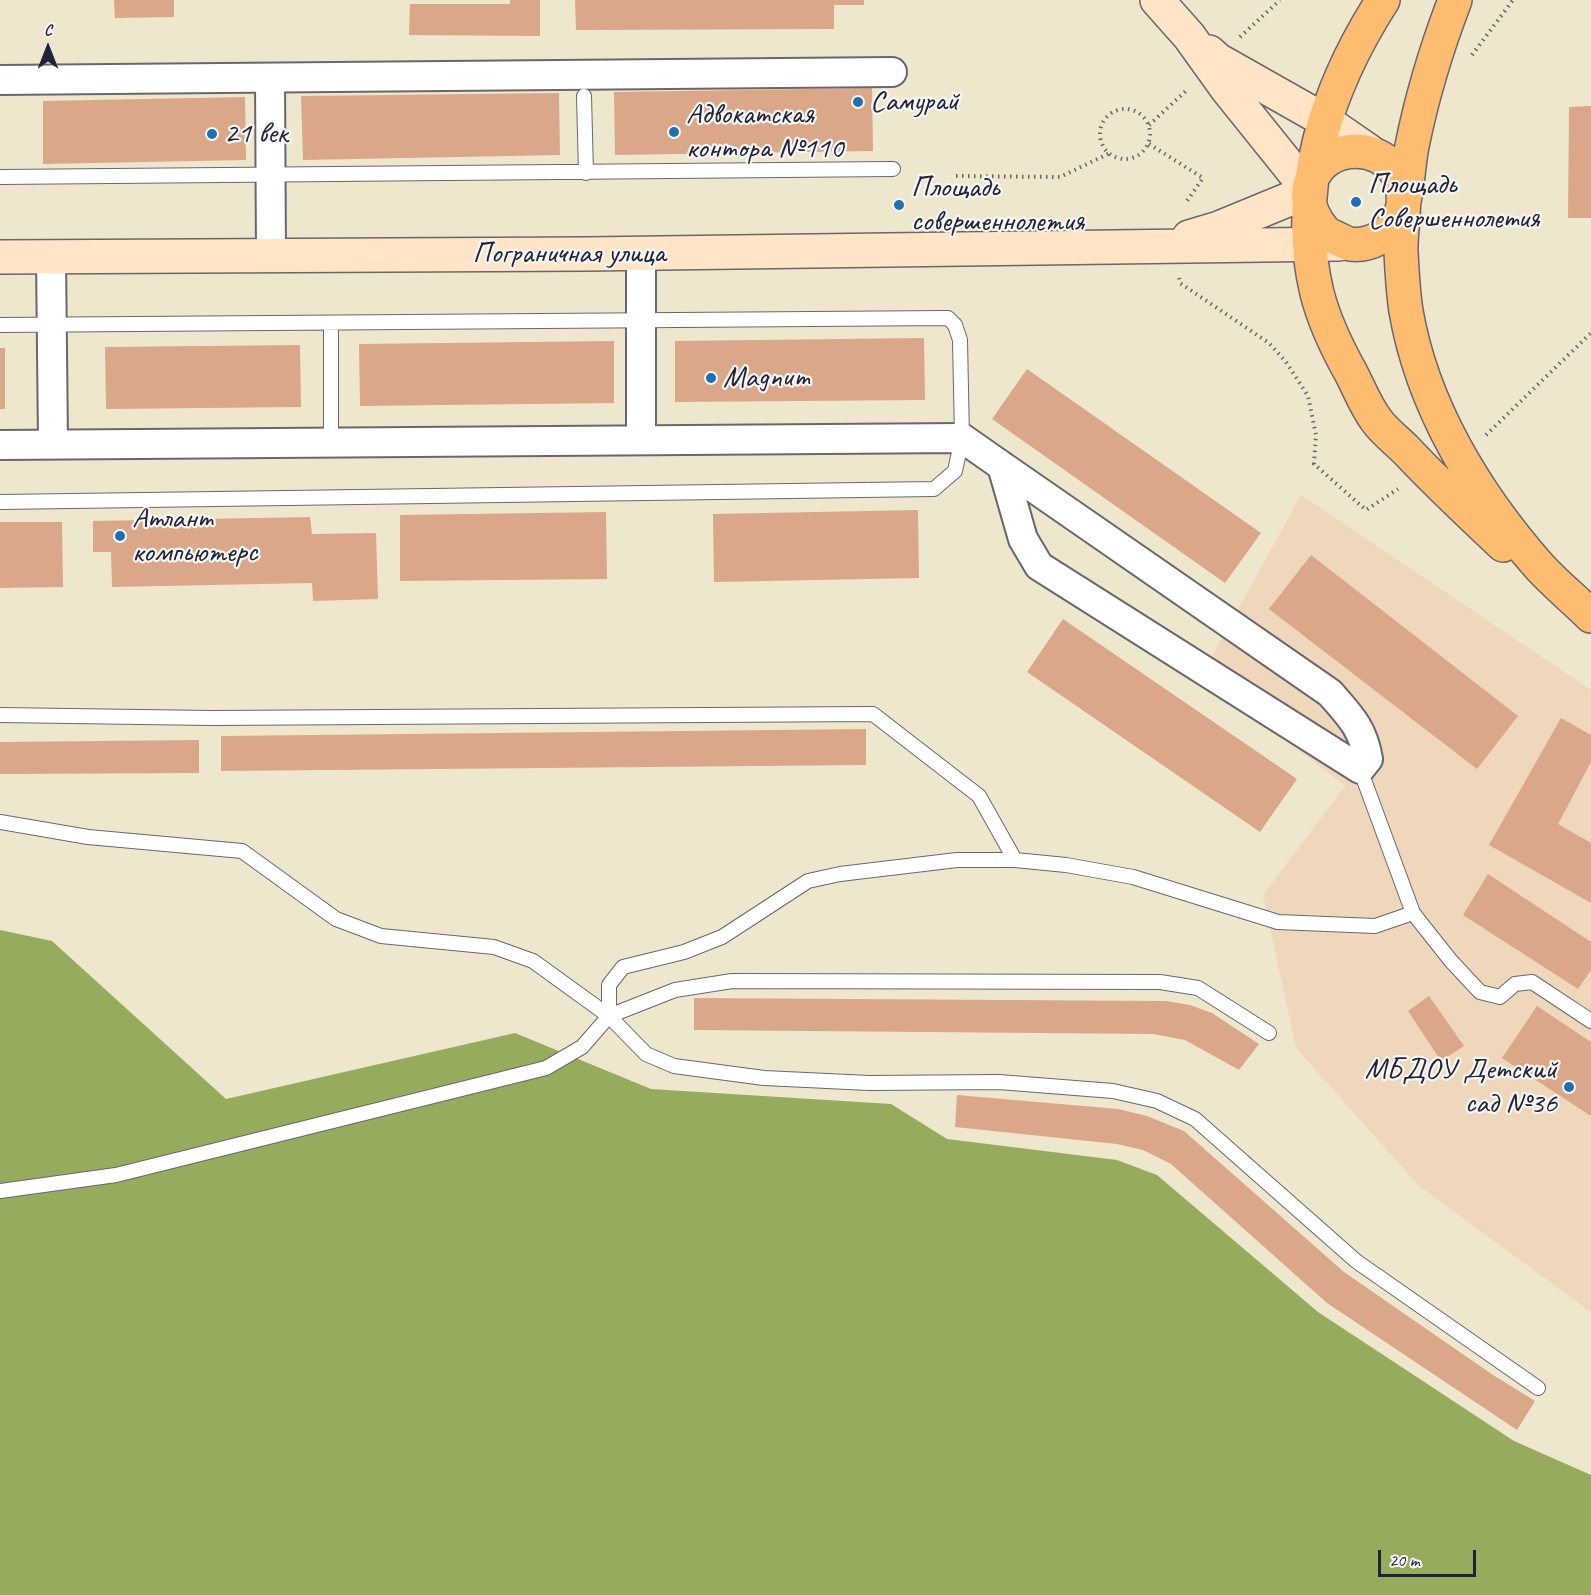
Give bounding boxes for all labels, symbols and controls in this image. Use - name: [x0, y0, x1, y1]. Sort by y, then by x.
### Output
- north arrow: [18, 18, 78, 78]
- text: С: [44, 20, 52, 40]
- place label: Самурай: [870, 84, 959, 120]
- marker: Самурай: [851, 95, 865, 109]
- place label: Адвокатская контора №110: [686, 97, 843, 168]
- place label: 21 век: [224, 116, 288, 152]
- marker: Адвокатская контора №110: [667, 125, 681, 139]
- marker: 21 век: [205, 127, 219, 141]
- place label: Площадь Совершеннолетия: [1368, 167, 1539, 237]
- place label: Площадь совершеннолетия: [911, 170, 1084, 240]
- marker: Площадь Совершеннолетия: [1349, 195, 1363, 209]
- marker: Площадь совершеннолетия: [892, 198, 906, 212]
- street label: Пограничная улица: [473, 236, 665, 272]
- place label: Magnum: [723, 360, 810, 396]
- marker: Magnum: [704, 371, 718, 385]
- place label: Атлант компьютерс: [132, 501, 257, 572]
- marker: Атлант компьютерс: [113, 529, 127, 543]
- place label: МБДОУ Детский сад №36: [1365, 1052, 1557, 1122]
- marker: МБДОУ Детский сад №36: [1562, 1080, 1576, 1094]
- scale bar: [1381, 1538, 1478, 1576]
- text: 20 m: [1389, 1549, 1420, 1571]

